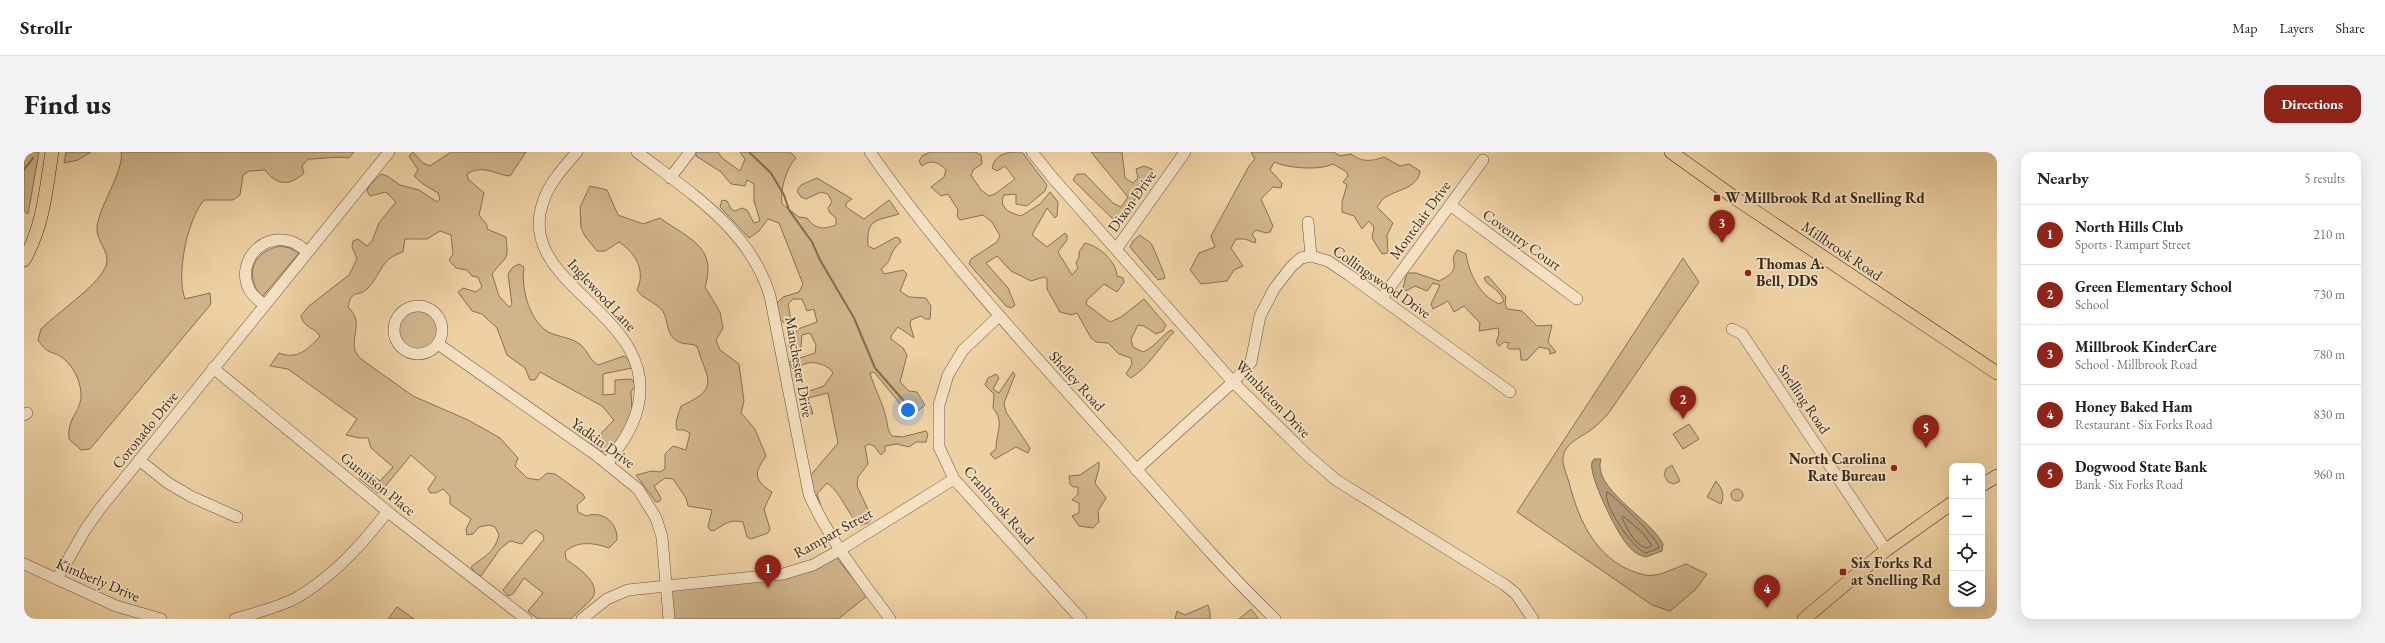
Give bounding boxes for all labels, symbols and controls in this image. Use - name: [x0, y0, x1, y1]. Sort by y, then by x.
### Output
- text: Strollr: [20, 15, 72, 40]
- text: Map: [2232, 19, 2257, 37]
- text: Layers: [2279, 19, 2314, 37]
- text: Share: [2336, 19, 2365, 37]
- button: Directions: [2264, 85, 2361, 123]
- text: Find us: [24, 86, 111, 122]
- street label: Dixon Drive: [1103, 166, 1160, 235]
- text: Nearby: [2037, 167, 2089, 189]
- text: 5 results: [2304, 170, 2345, 187]
- street label: Montclair Drive: [1385, 177, 1455, 263]
- place label: W Millbrook Rd at Snelling Rd: [1725, 188, 1925, 207]
- marker: W Millbrook Rd at Snelling Rd: [1712, 193, 1722, 203]
- street label: Coventry Court: [1479, 205, 1566, 275]
- pin: 3: [1709, 210, 1735, 243]
- street label: Millbrook Road: [1798, 217, 1887, 285]
- text: North Hills Club: [2075, 217, 2183, 236]
- text: 1: [2047, 226, 2053, 243]
- text: 210 m: [2314, 226, 2345, 243]
- text: Sports · Rampart Street: [2075, 236, 2190, 253]
- street label: Collingswood Drive: [1330, 241, 1435, 323]
- street label: Inglewood Lane: [564, 254, 641, 335]
- place label: Thomas A. Bell, DDS: [1756, 254, 1825, 290]
- marker: Thomas A. Bell, DDS: [1743, 268, 1753, 278]
- text: Green Elementary School: [2075, 277, 2232, 296]
- text: 2: [2047, 286, 2053, 303]
- text: 730 m: [2314, 286, 2345, 303]
- text: School: [2075, 296, 2109, 313]
- street label: Manchester Drive: [781, 315, 818, 419]
- text: Millbrook KinderCare: [2075, 337, 2217, 356]
- text: 3: [2047, 346, 2053, 363]
- text: 780 m: [2314, 346, 2345, 363]
- street label: Shelley Road: [1045, 347, 1110, 415]
- street label: Wimbleton Drive: [1231, 356, 1315, 442]
- text: School · Millbrook Road: [2075, 356, 2197, 373]
- street label: Snelling Road: [1774, 360, 1835, 438]
- pin: 2: [1670, 386, 1696, 419]
- street label: Coronado Drive: [107, 387, 182, 472]
- text: Honey Baked Ham: [2075, 397, 2193, 416]
- your location: [898, 400, 918, 420]
- text: 4: [2047, 406, 2053, 423]
- text: 830 m: [2314, 406, 2345, 423]
- street label: Yadkin Drive: [568, 413, 639, 472]
- pin: 5: [1913, 415, 1939, 448]
- text: Restaurant · Six Forks Road: [2075, 416, 2213, 433]
- street label: Gunnison Place: [337, 448, 420, 520]
- place label: North Carolina Rate Bureau: [1789, 449, 1887, 485]
- text: Dogwood State Bank: [2075, 457, 2207, 476]
- street label: Cranbrook Road: [960, 461, 1039, 548]
- marker: North Carolina Rate Bureau: [1889, 463, 1899, 473]
- map controls: [1949, 463, 1985, 607]
- button: +: [1949, 463, 1985, 499]
- text: 5: [2047, 466, 2053, 483]
- text: 960 m: [2314, 466, 2345, 483]
- text: Bank · Six Forks Road: [2075, 476, 2183, 493]
- button: −: [1949, 499, 1985, 535]
- street label: Rampart Street: [790, 503, 876, 562]
- button: locate: [1949, 535, 1985, 571]
- street label: Kimberly Drive: [53, 553, 143, 606]
- place label: Six Forks Rd at Snelling Rd: [1851, 553, 1942, 589]
- pin: 1: [755, 555, 781, 588]
- marker: Six Forks Rd at Snelling Rd: [1838, 567, 1848, 577]
- button: layers: [1949, 571, 1985, 607]
- pin: 4: [1754, 575, 1780, 608]

